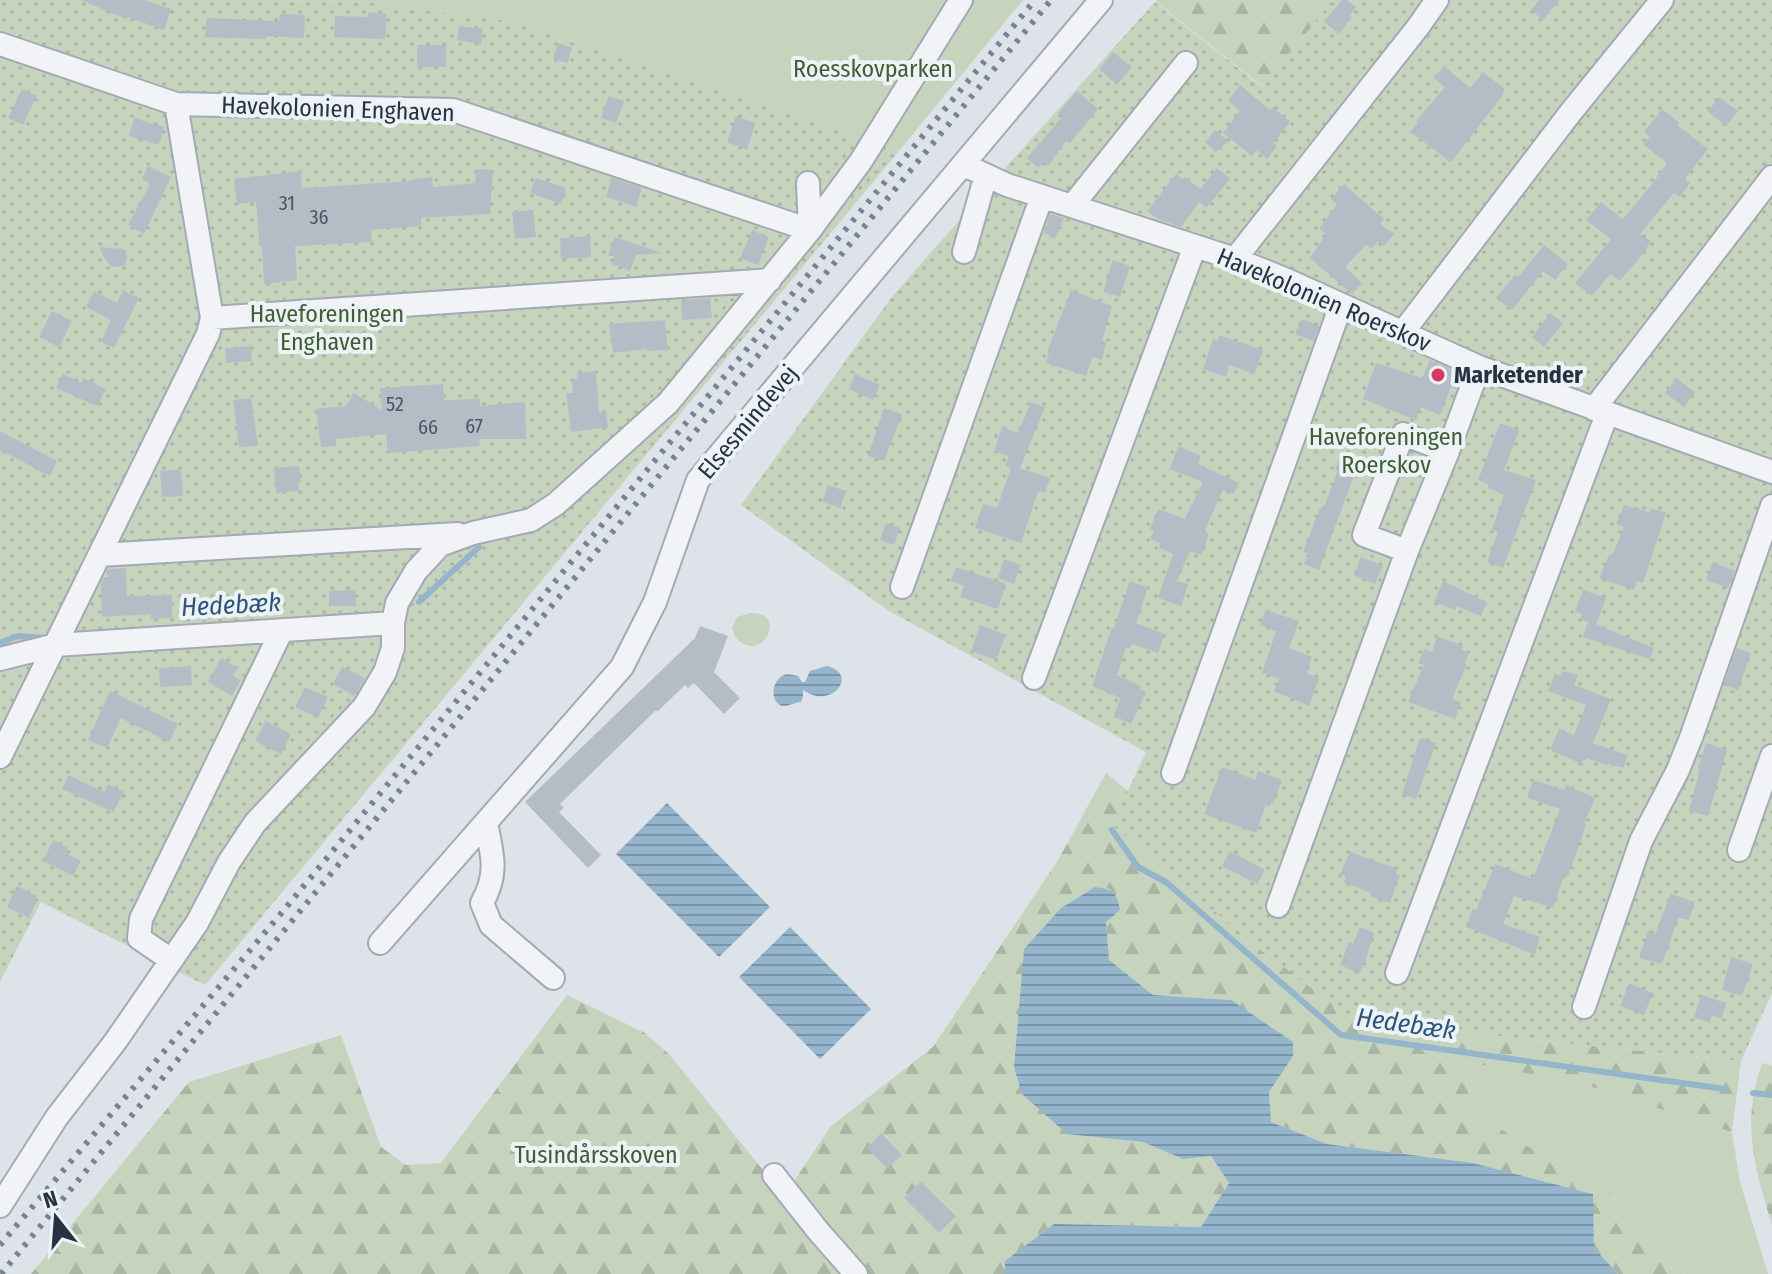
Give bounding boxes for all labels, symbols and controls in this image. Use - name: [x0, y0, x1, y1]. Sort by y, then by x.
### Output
- park label: Roesskovparken: [793, 55, 953, 83]
- street label: Havekolonien Enghaven: [221, 91, 455, 127]
- house number: 31: [279, 191, 295, 215]
- house number: 36: [310, 205, 329, 229]
- street label: Havekolonien Roerskov: [1213, 242, 1435, 358]
- park label: Haveforeningen Enghaven: [250, 300, 404, 356]
- street label: Elsesmindevej: [692, 359, 804, 485]
- place label: Marketender: [1454, 361, 1583, 389]
- marker: Marketender: [1429, 366, 1447, 384]
- house number: 52: [386, 392, 404, 416]
- house number: 67: [465, 414, 483, 438]
- house number: 66: [418, 415, 438, 439]
- park label: Haveforeningen Roerskov: [1309, 423, 1463, 479]
- water label: Hedebæk: [180, 587, 282, 623]
- water label: Hedebæk: [1354, 1002, 1458, 1046]
- park label: Tusindårsskoven: [514, 1141, 678, 1169]
- north arrow: [16, 1178, 96, 1258]
- text: N: [40, 1185, 61, 1214]

